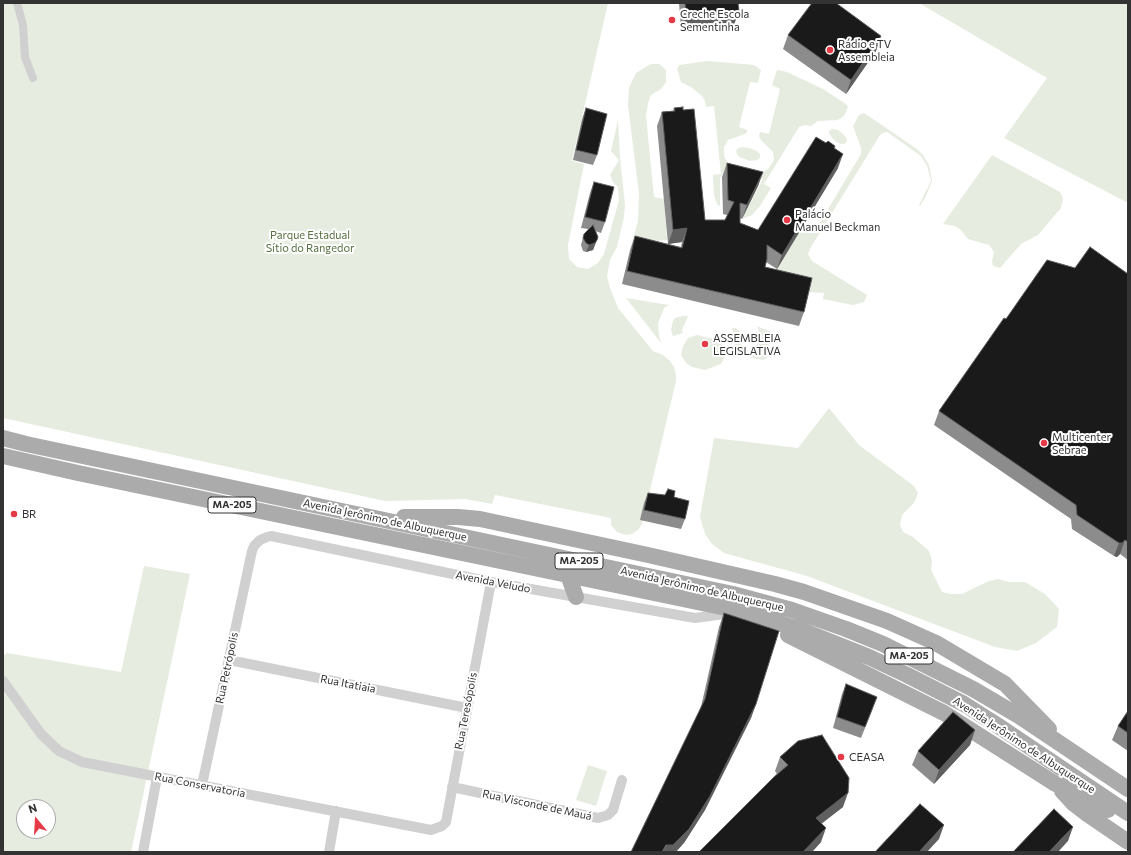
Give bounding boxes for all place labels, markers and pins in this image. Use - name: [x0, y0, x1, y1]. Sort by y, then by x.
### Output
- place label: Creche Escola Sementinha: [680, 7, 749, 33]
- marker: Creche Escola Sementinha: [667, 15, 677, 25]
- place label: Rádio e TV Assembleia: [838, 37, 895, 63]
- marker: Rádio e TV Assembleia: [825, 45, 835, 55]
- place label: Palácio Manuel Beckman: [795, 207, 880, 233]
- marker: Palácio Manuel Beckman: [782, 215, 792, 225]
- place label: ASSEMBLEIA LEGISLATIVA: [713, 331, 781, 357]
- marker: ASSEMBLEIA LEGISLATIVA: [700, 339, 710, 349]
- place label: Multicenter Sebrae: [1052, 430, 1111, 456]
- marker: Multicenter Sebrae: [1039, 438, 1049, 448]
- place label: BR: [22, 507, 36, 521]
- marker: BR: [9, 509, 19, 519]
- place label: CEASA: [849, 750, 885, 764]
- marker: CEASA: [836, 752, 846, 762]

